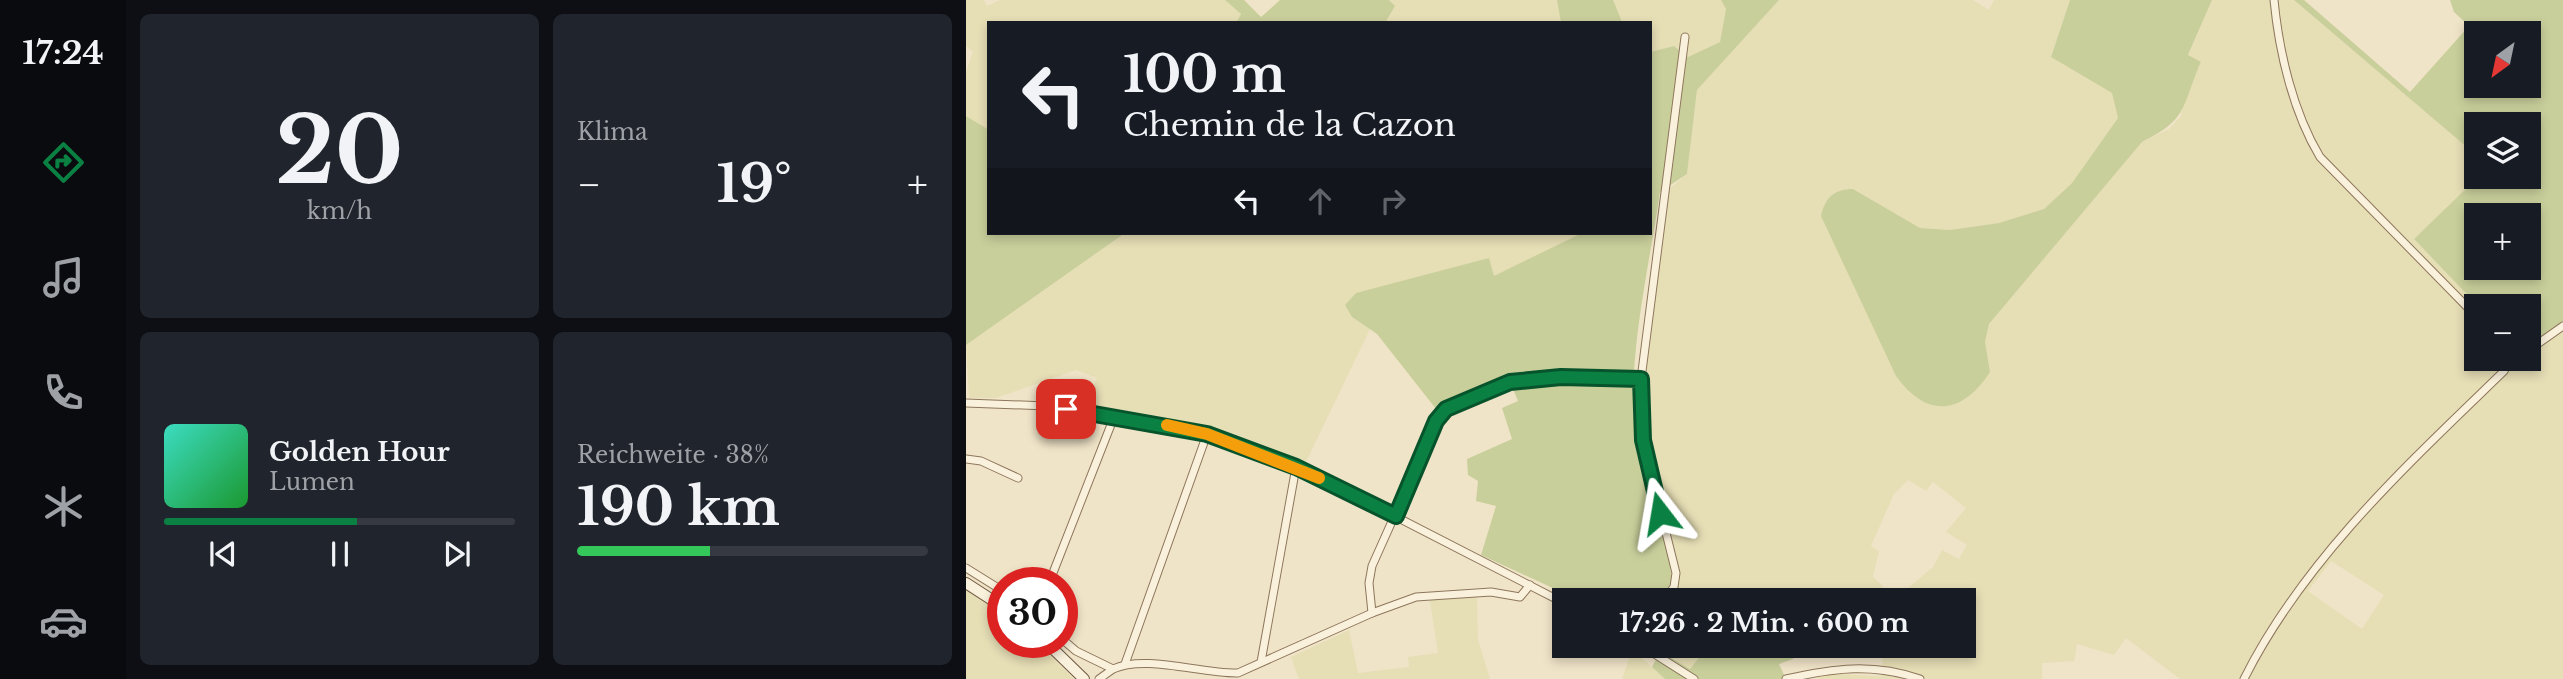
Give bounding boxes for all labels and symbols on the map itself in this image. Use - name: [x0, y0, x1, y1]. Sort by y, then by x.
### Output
- north arrow: [2464, 21, 2541, 98]
- pin: [1036, 379, 1096, 439]
- position arrow: [1623, 476, 1697, 550]
- speed limit sign: 30: [987, 567, 1078, 658]

